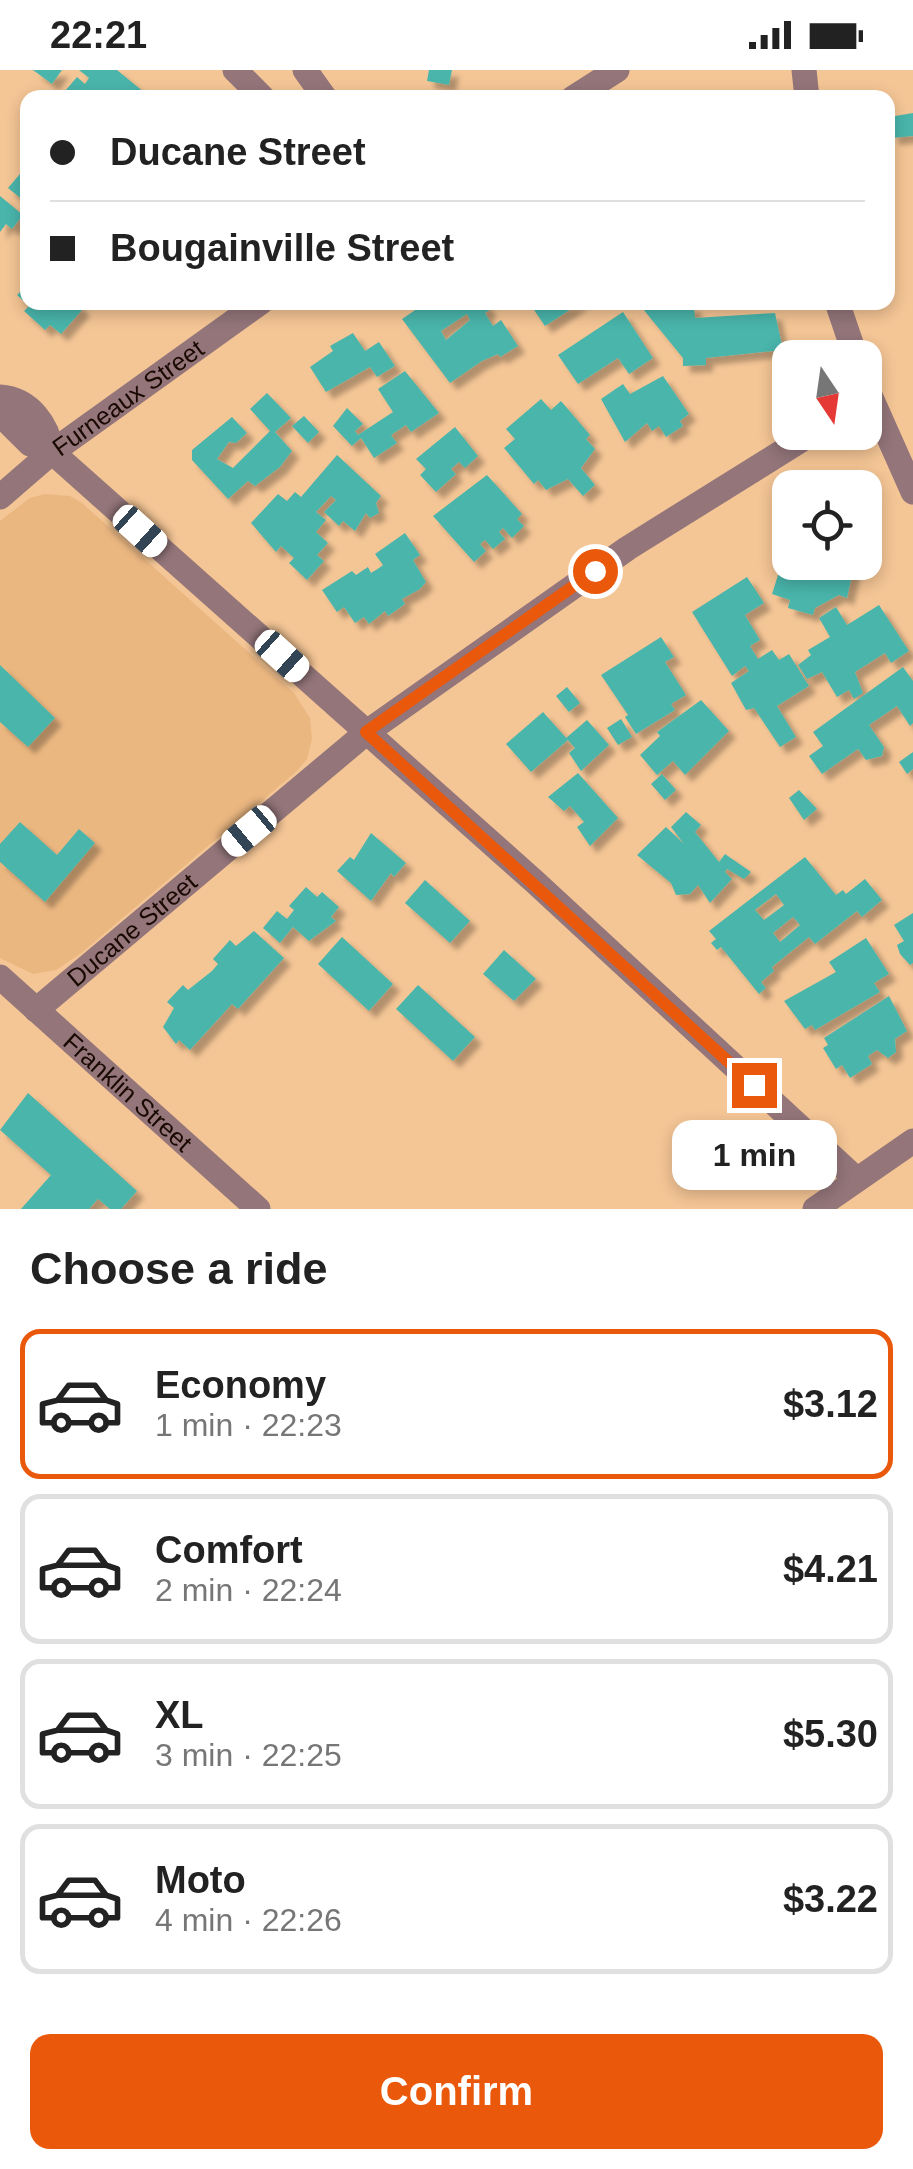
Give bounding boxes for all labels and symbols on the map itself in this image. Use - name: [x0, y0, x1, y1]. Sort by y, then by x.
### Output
- street label: Furneaux Street: [47, 334, 209, 461]
- north arrow: [772, 340, 882, 450]
- car: [108, 500, 172, 562]
- route start: [573, 549, 618, 594]
- car: [250, 625, 314, 687]
- car: [216, 800, 282, 862]
- street label: Ducane Street: [62, 867, 202, 992]
- street label: Franklin Street: [58, 1027, 198, 1157]
- route end: [732, 1063, 777, 1108]
- callout: 1 min: [672, 1120, 836, 1190]

